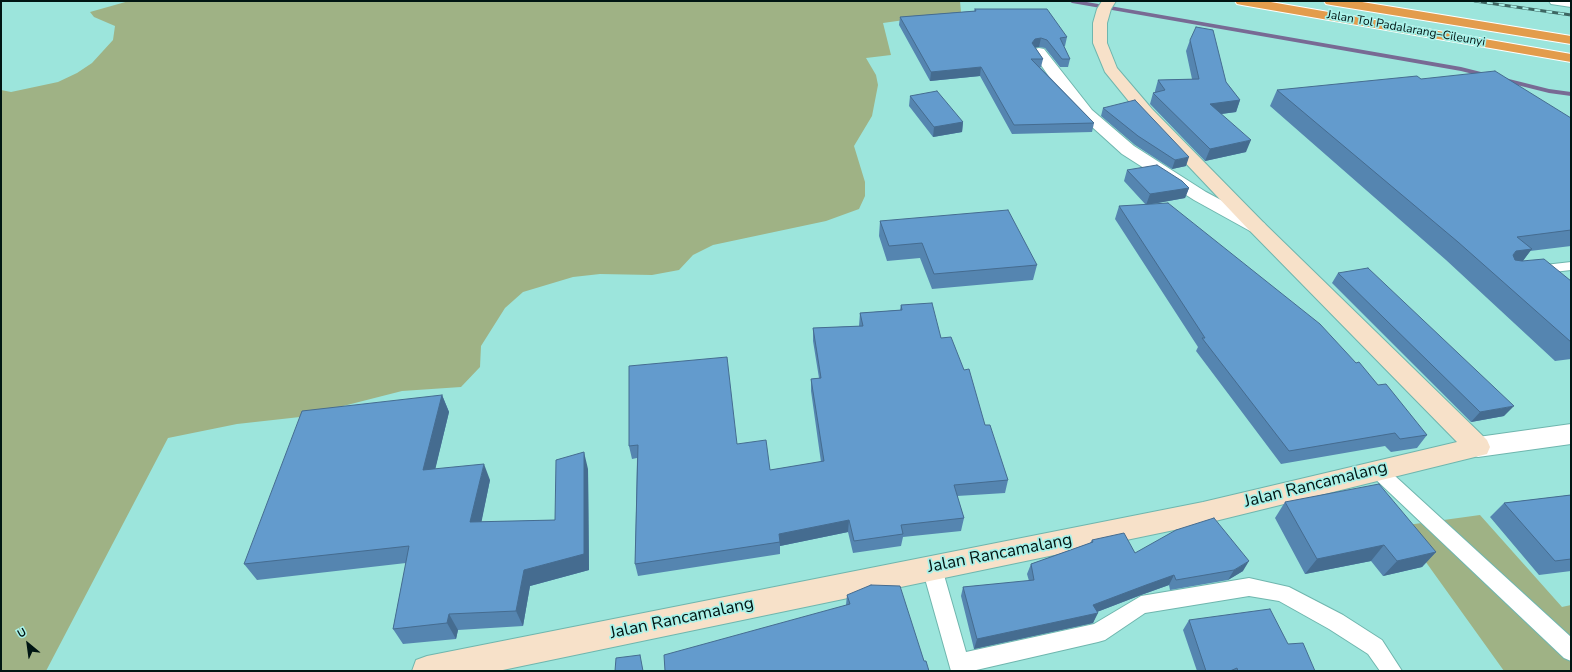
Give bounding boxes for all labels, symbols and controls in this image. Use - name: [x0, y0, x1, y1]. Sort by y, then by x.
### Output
- street label: Jalan Tol Padalarang–Cileunyi: [1326, 8, 1486, 50]
- street label: Jalan Rancamalang: [1242, 457, 1390, 513]
- street label: Jalan Rancamalang: [926, 530, 1074, 578]
- street label: Jalan Rancamalang: [608, 594, 756, 644]
- north arrow: [8, 624, 48, 664]
- text: U: [15, 625, 29, 642]

